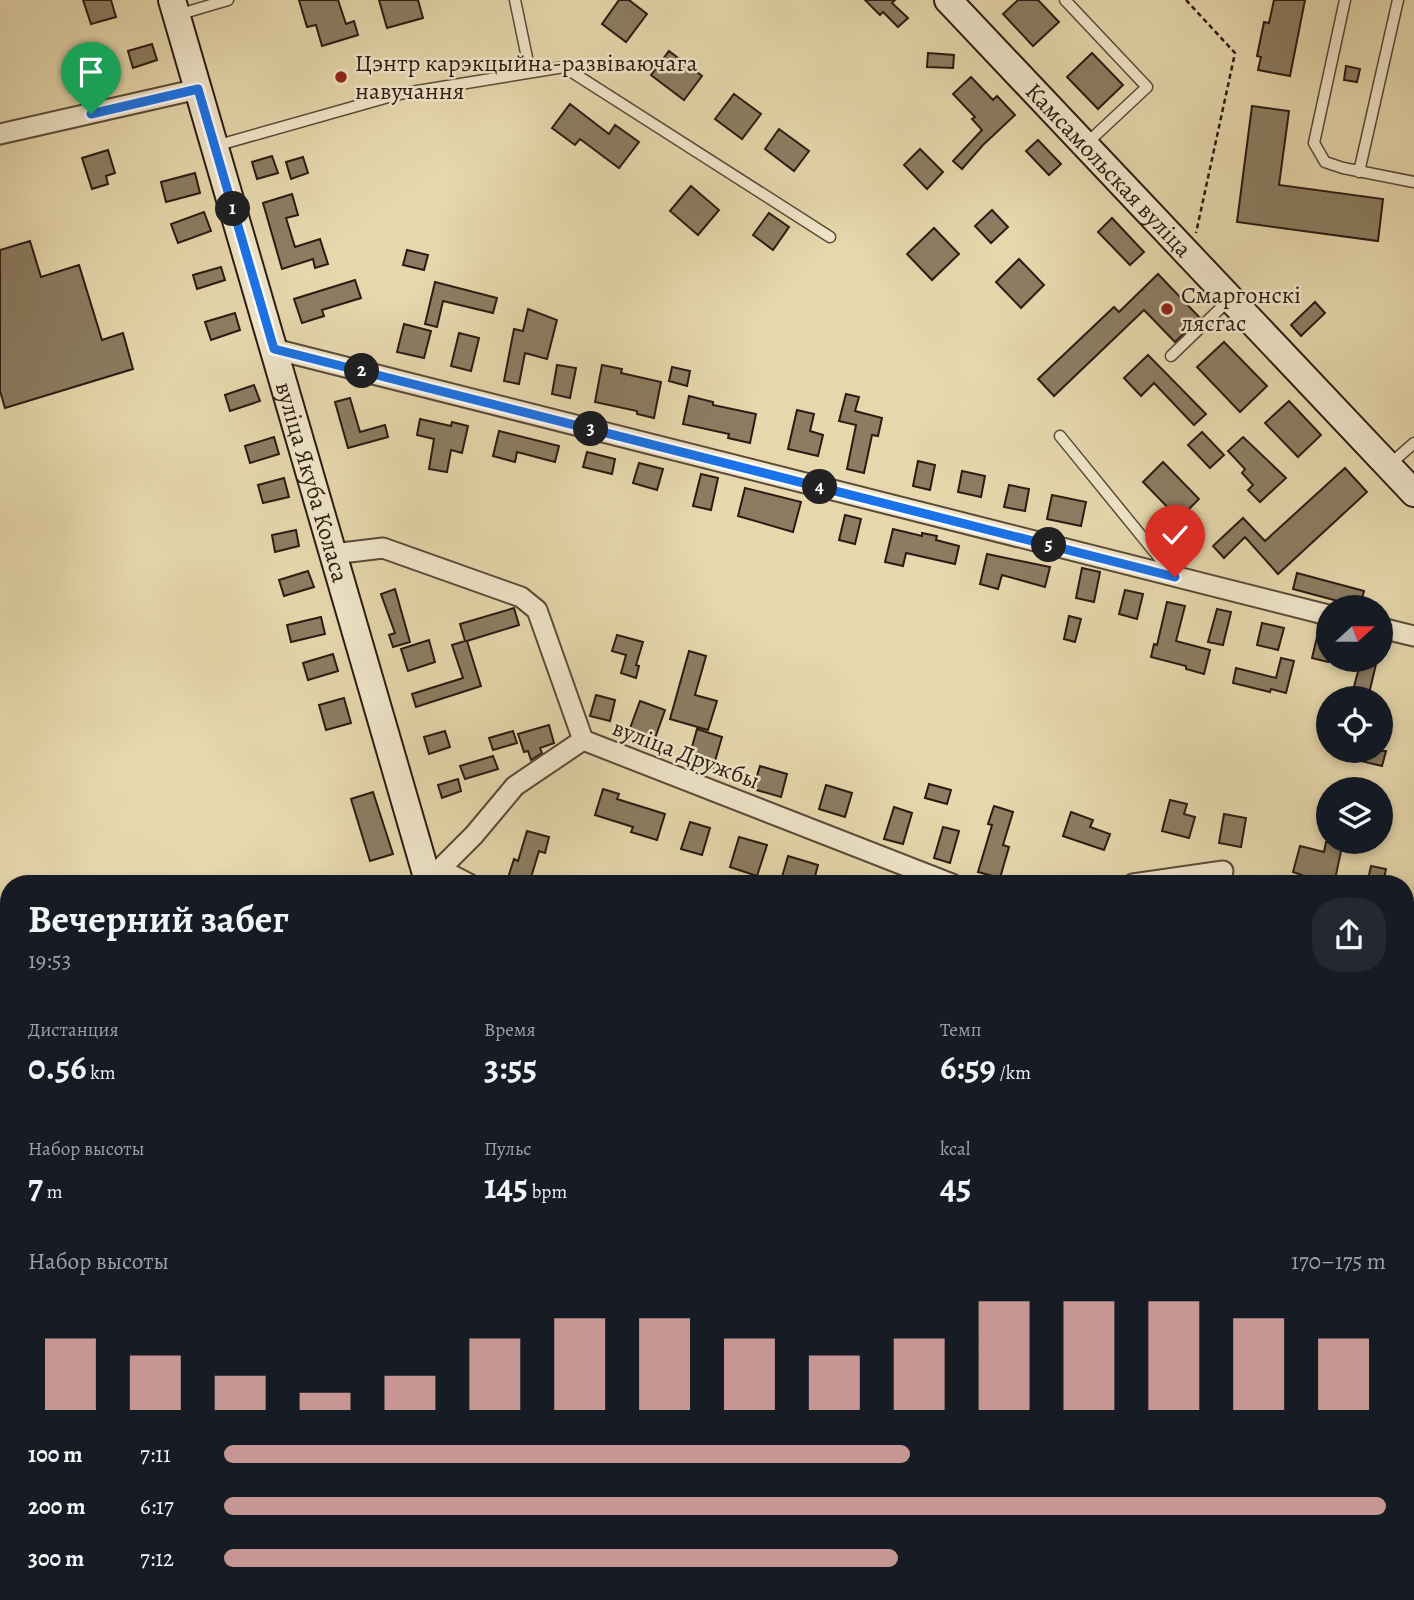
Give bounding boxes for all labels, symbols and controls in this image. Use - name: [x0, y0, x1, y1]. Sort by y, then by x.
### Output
- pin: [61, 42, 121, 114]
- place label: Цэнтр карэкцыйна-развіваючага навучання: [355, 47, 698, 107]
- icon: arrive: [72, 53, 110, 91]
- marker: Цэнтр карэкцыйна-развіваючага навучання: [333, 69, 349, 85]
- street label: Камсамольская вуліца: [1018, 76, 1199, 264]
- pin: 1: [216, 192, 250, 227]
- text: 1: [229, 195, 236, 221]
- place label: Смаргонскі лясгас: [1181, 279, 1301, 339]
- marker: Смаргонскі лясгас: [1159, 301, 1175, 317]
- pin: 2: [344, 354, 380, 388]
- text: 2: [357, 357, 366, 383]
- street label: вуліца Якуба Коласа: [268, 378, 356, 586]
- pin: 3: [574, 412, 608, 446]
- text: 3: [586, 415, 595, 441]
- pin: 4: [802, 470, 838, 504]
- text: 4: [815, 473, 824, 499]
- pin: [1145, 505, 1205, 577]
- icon: check: [1156, 516, 1194, 554]
- pin: 5: [1032, 528, 1066, 562]
- text: 5: [1044, 531, 1053, 557]
- north arrow: [1316, 595, 1393, 672]
- map controls: [1316, 595, 1393, 854]
- button: locate: [1316, 686, 1393, 763]
- street label: вуліца Дружбы: [608, 711, 764, 797]
- button: layers: [1316, 777, 1393, 854]
- text: Вечерний забег: [28, 893, 289, 945]
- button: share: [1312, 898, 1386, 972]
- text: 19:53: [28, 945, 71, 976]
- text: Дистанция: [28, 1017, 119, 1043]
- text: Время: [484, 1017, 536, 1043]
- text: Темп: [940, 1017, 981, 1043]
- text: 0.56: [28, 1043, 87, 1091]
- text: 3:55: [484, 1043, 537, 1091]
- text: 6:59: [940, 1043, 996, 1091]
- text: km: [87, 1060, 116, 1086]
- text: /km: [996, 1060, 1031, 1086]
- text: Набор высоты: [28, 1136, 144, 1162]
- text: Пульс: [484, 1136, 532, 1162]
- text: kcal: [940, 1136, 970, 1162]
- text: 7: [28, 1162, 43, 1210]
- text: 145: [484, 1162, 528, 1210]
- text: 45: [940, 1162, 971, 1210]
- text: m: [43, 1179, 63, 1205]
- text: bpm: [528, 1179, 567, 1205]
- text: Набор высоты: [28, 1246, 169, 1277]
- text: 170–175 m: [1291, 1246, 1386, 1277]
- text: 100 m: [28, 1439, 83, 1470]
- text: 7:11: [140, 1439, 171, 1470]
- text: 200 m: [28, 1491, 86, 1522]
- text: 6:17: [140, 1491, 174, 1522]
- text: 300 m: [28, 1543, 84, 1574]
- text: 7:12: [140, 1543, 174, 1574]

